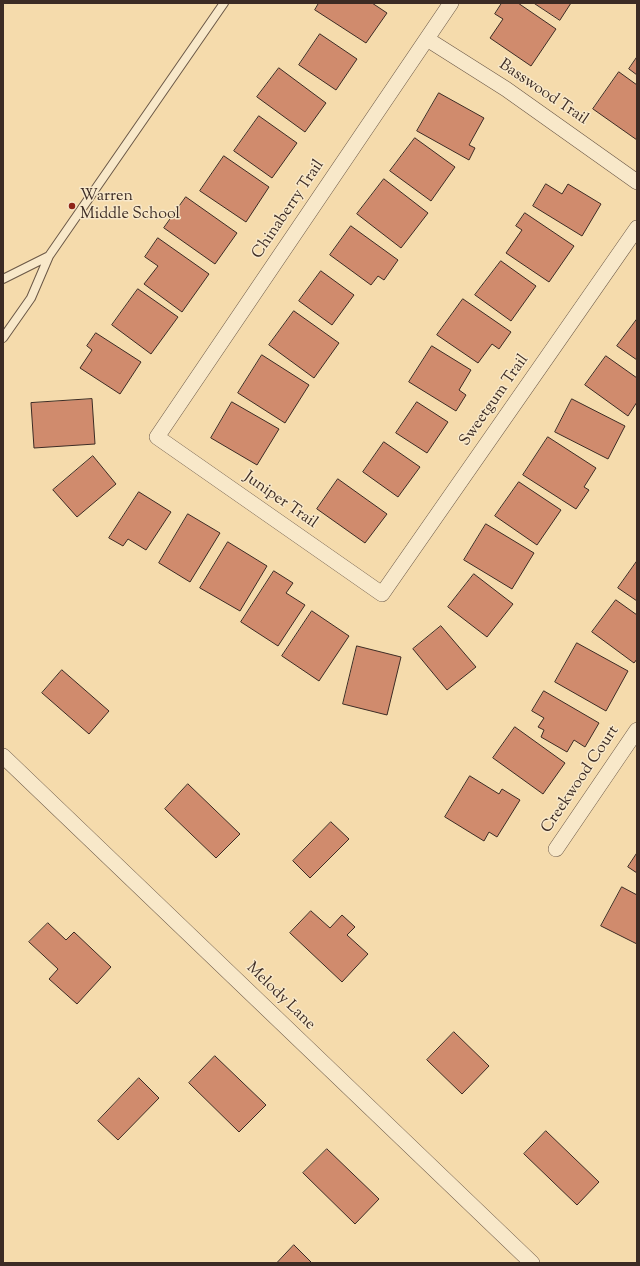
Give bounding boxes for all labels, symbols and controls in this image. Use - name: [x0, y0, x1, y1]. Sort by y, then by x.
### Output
- street label: Basswood Trail: [495, 56, 591, 130]
- street label: Chinaberry Trail: [249, 157, 329, 263]
- place label: Warren Middle School: [80, 187, 180, 225]
- marker: Warren Middle School: [67, 201, 77, 211]
- street label: Sweetgum Trail: [456, 352, 534, 450]
- street label: Juniper Trail: [239, 469, 321, 533]
- street label: Creekwood Court: [538, 723, 624, 837]
- street label: Melody Lane: [241, 959, 319, 1035]

